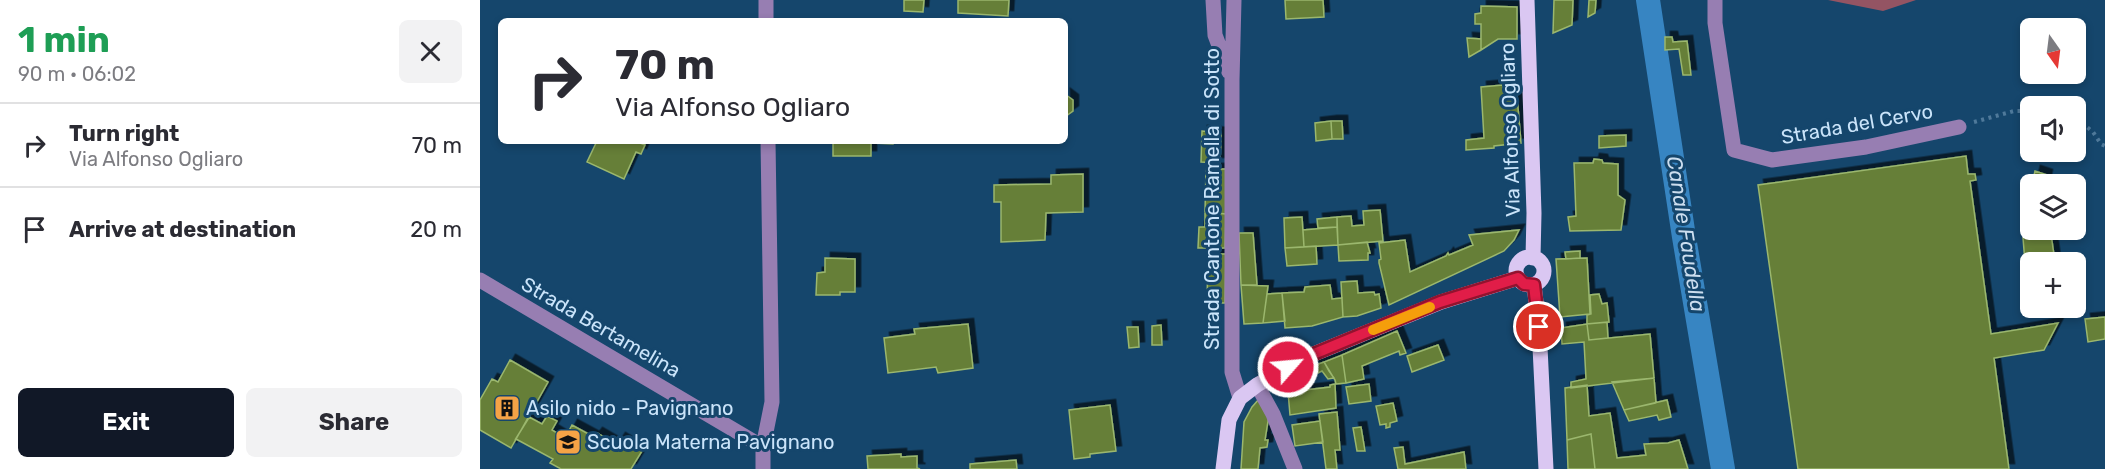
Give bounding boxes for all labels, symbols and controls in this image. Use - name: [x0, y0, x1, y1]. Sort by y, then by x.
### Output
- text: 1 min: [18, 18, 110, 61]
- north arrow: [2020, 18, 2086, 84]
- map controls: [2020, 18, 2086, 318]
- button: close: [399, 20, 462, 83]
- text: 70 m: [615, 40, 715, 90]
- icon: right: [516, 42, 594, 120]
- street label: Via Alfonso Ogliaro: [1495, 42, 1525, 218]
- street label: Strada Cantone Ramella di Sotto: [1200, 48, 1224, 350]
- text: 90 m · 06:02: [18, 62, 136, 86]
- text: Via Alfonso Ogliaro: [615, 91, 850, 123]
- button: sound: [2020, 96, 2086, 162]
- street label: Strada del Cervo: [1779, 99, 1935, 149]
- text: Turn right: [69, 120, 179, 147]
- icon: right: [18, 129, 51, 162]
- text: 70 m: [412, 132, 462, 159]
- text: Via Alfonso Ogliaro: [69, 147, 243, 171]
- water label: Canale Faudella: [1662, 154, 1711, 314]
- button: layers: [2020, 174, 2086, 240]
- icon: arrive: [18, 213, 51, 246]
- text: Arrive at destination: [69, 216, 296, 243]
- text: 20 m: [410, 216, 462, 243]
- button: +: [2020, 252, 2086, 318]
- street label: Strada Bertamelina: [517, 272, 685, 382]
- pin: [1513, 301, 1564, 352]
- icon: arrive: [1522, 310, 1555, 343]
- position arrow: [1256, 335, 1320, 399]
- button: Exit: [18, 388, 234, 457]
- button: Share: [246, 388, 462, 457]
- building icon: Asilo nido - Pavignano: [492, 393, 522, 423]
- place label: Asilo nido - Pavignano: [526, 396, 734, 420]
- school or university icon: Scuola Materna Pavignano: [553, 427, 583, 457]
- place label: Scuola Materna Pavignano: [587, 430, 834, 454]

